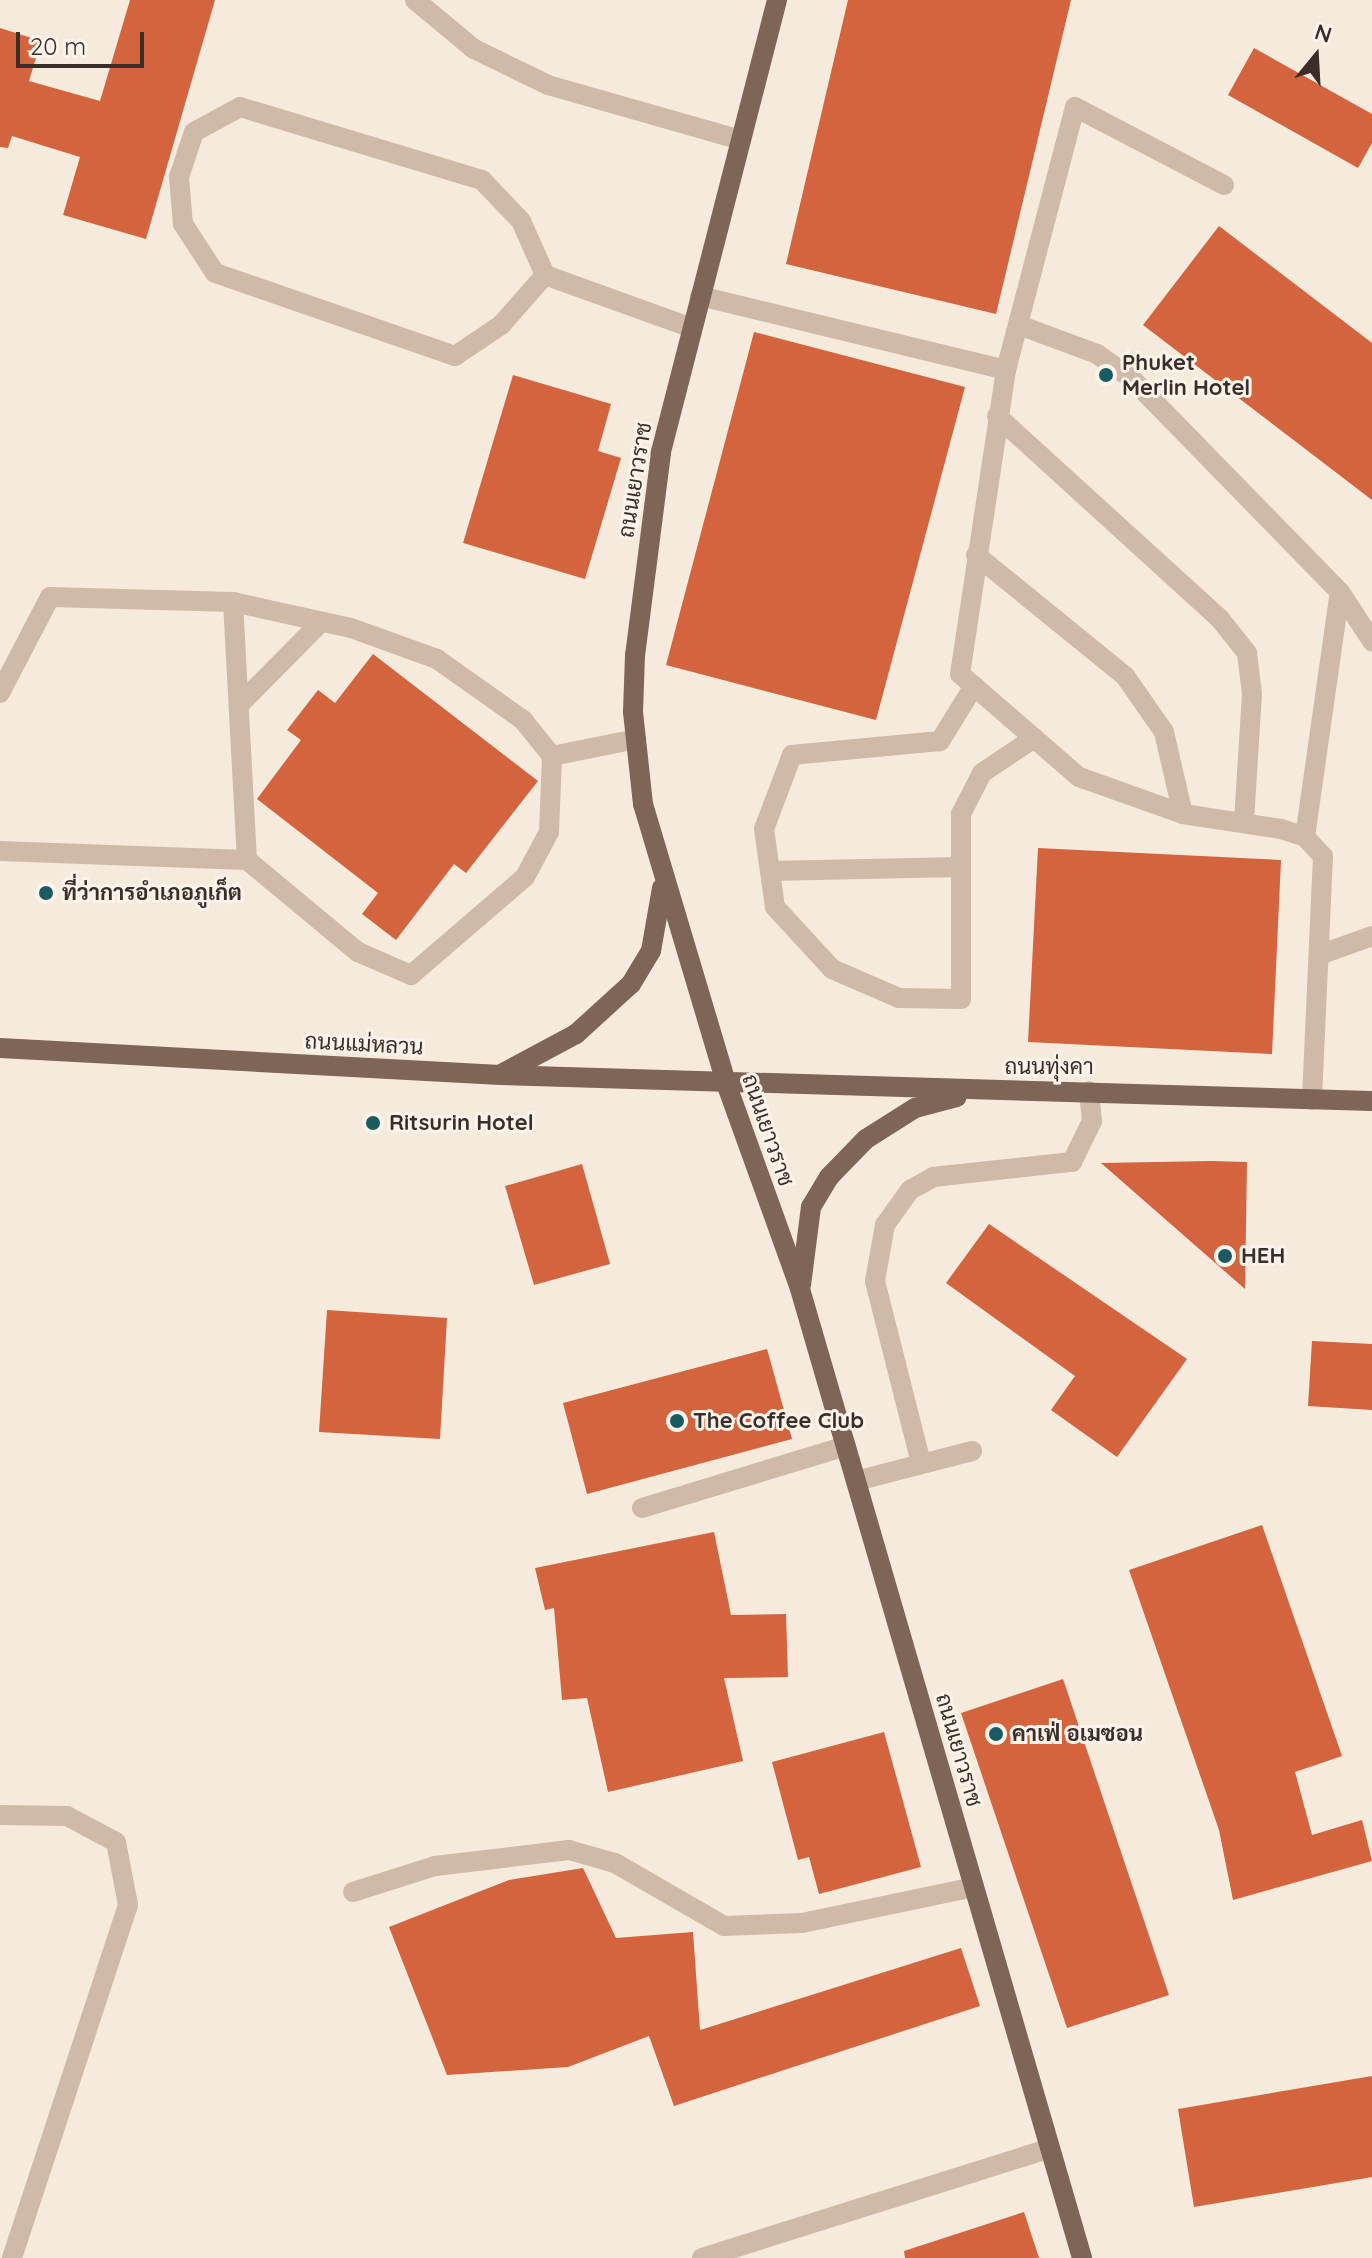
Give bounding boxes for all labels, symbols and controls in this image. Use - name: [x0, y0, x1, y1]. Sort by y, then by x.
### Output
- scale bar: [20, 16, 148, 66]
- north arrow: [1276, 16, 1356, 96]
- text: N: [1311, 17, 1335, 49]
- text: 20 m: [30, 31, 86, 61]
- place label: Phuket Merlin Hotel: [1122, 349, 1250, 400]
- marker: Phuket Merlin Hotel: [1097, 366, 1115, 384]
- street label: ถนนเยาวราช: [613, 420, 657, 540]
- place label: ที่ว่าการอำเภอภูเก็ต: [62, 880, 242, 906]
- marker: ที่ว่าการอำเภอภูเก็ต: [37, 884, 55, 902]
- street label: ถนนแม่หลวน: [304, 1028, 424, 1060]
- street label: ถนนทุ่งคา: [1004, 1054, 1094, 1080]
- street label: ถนนเยาวราช: [737, 1070, 799, 1190]
- place label: Ritsurin Hotel: [389, 1110, 534, 1136]
- marker: Ritsurin Hotel: [364, 1114, 382, 1132]
- place label: HEH: [1241, 1243, 1285, 1269]
- marker: HEH: [1216, 1247, 1234, 1265]
- place label: The Coffee Club: [693, 1408, 864, 1434]
- marker: The Coffee Club: [668, 1412, 686, 1430]
- street label: ถนนเยาวราช: [930, 1690, 988, 1810]
- place label: คาเฟ่ อเมซอน: [1012, 1721, 1143, 1747]
- marker: คาเฟ่ อเมซอน: [987, 1725, 1005, 1743]

